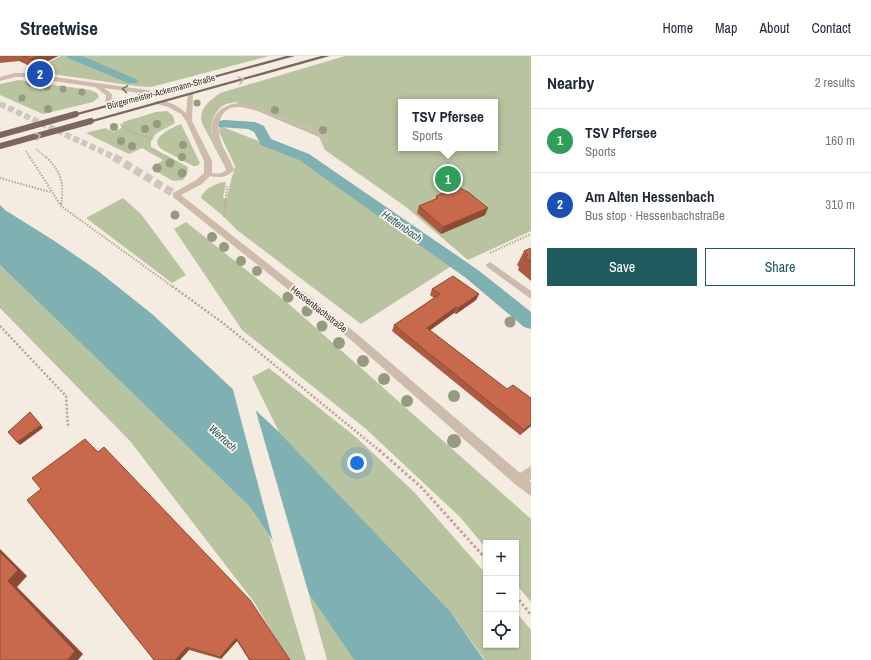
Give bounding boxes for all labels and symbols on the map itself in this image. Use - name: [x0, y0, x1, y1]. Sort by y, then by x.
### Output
- pin: 2: [27, 59, 53, 89]
- street label: Bürgermeister-Ackermann-Straße: [106, 72, 216, 112]
- one-way arrow: [238, 76, 244, 84]
- one-way arrow: [122, 85, 128, 94]
- one-way arrow: [34, 132, 41, 141]
- pin: 1: [435, 164, 461, 194]
- water label: Hettenbach: [379, 207, 425, 245]
- street label: Hessenbachstraße: [288, 283, 350, 336]
- water label: Wertach: [206, 422, 240, 454]
- your location: [347, 453, 367, 473]

